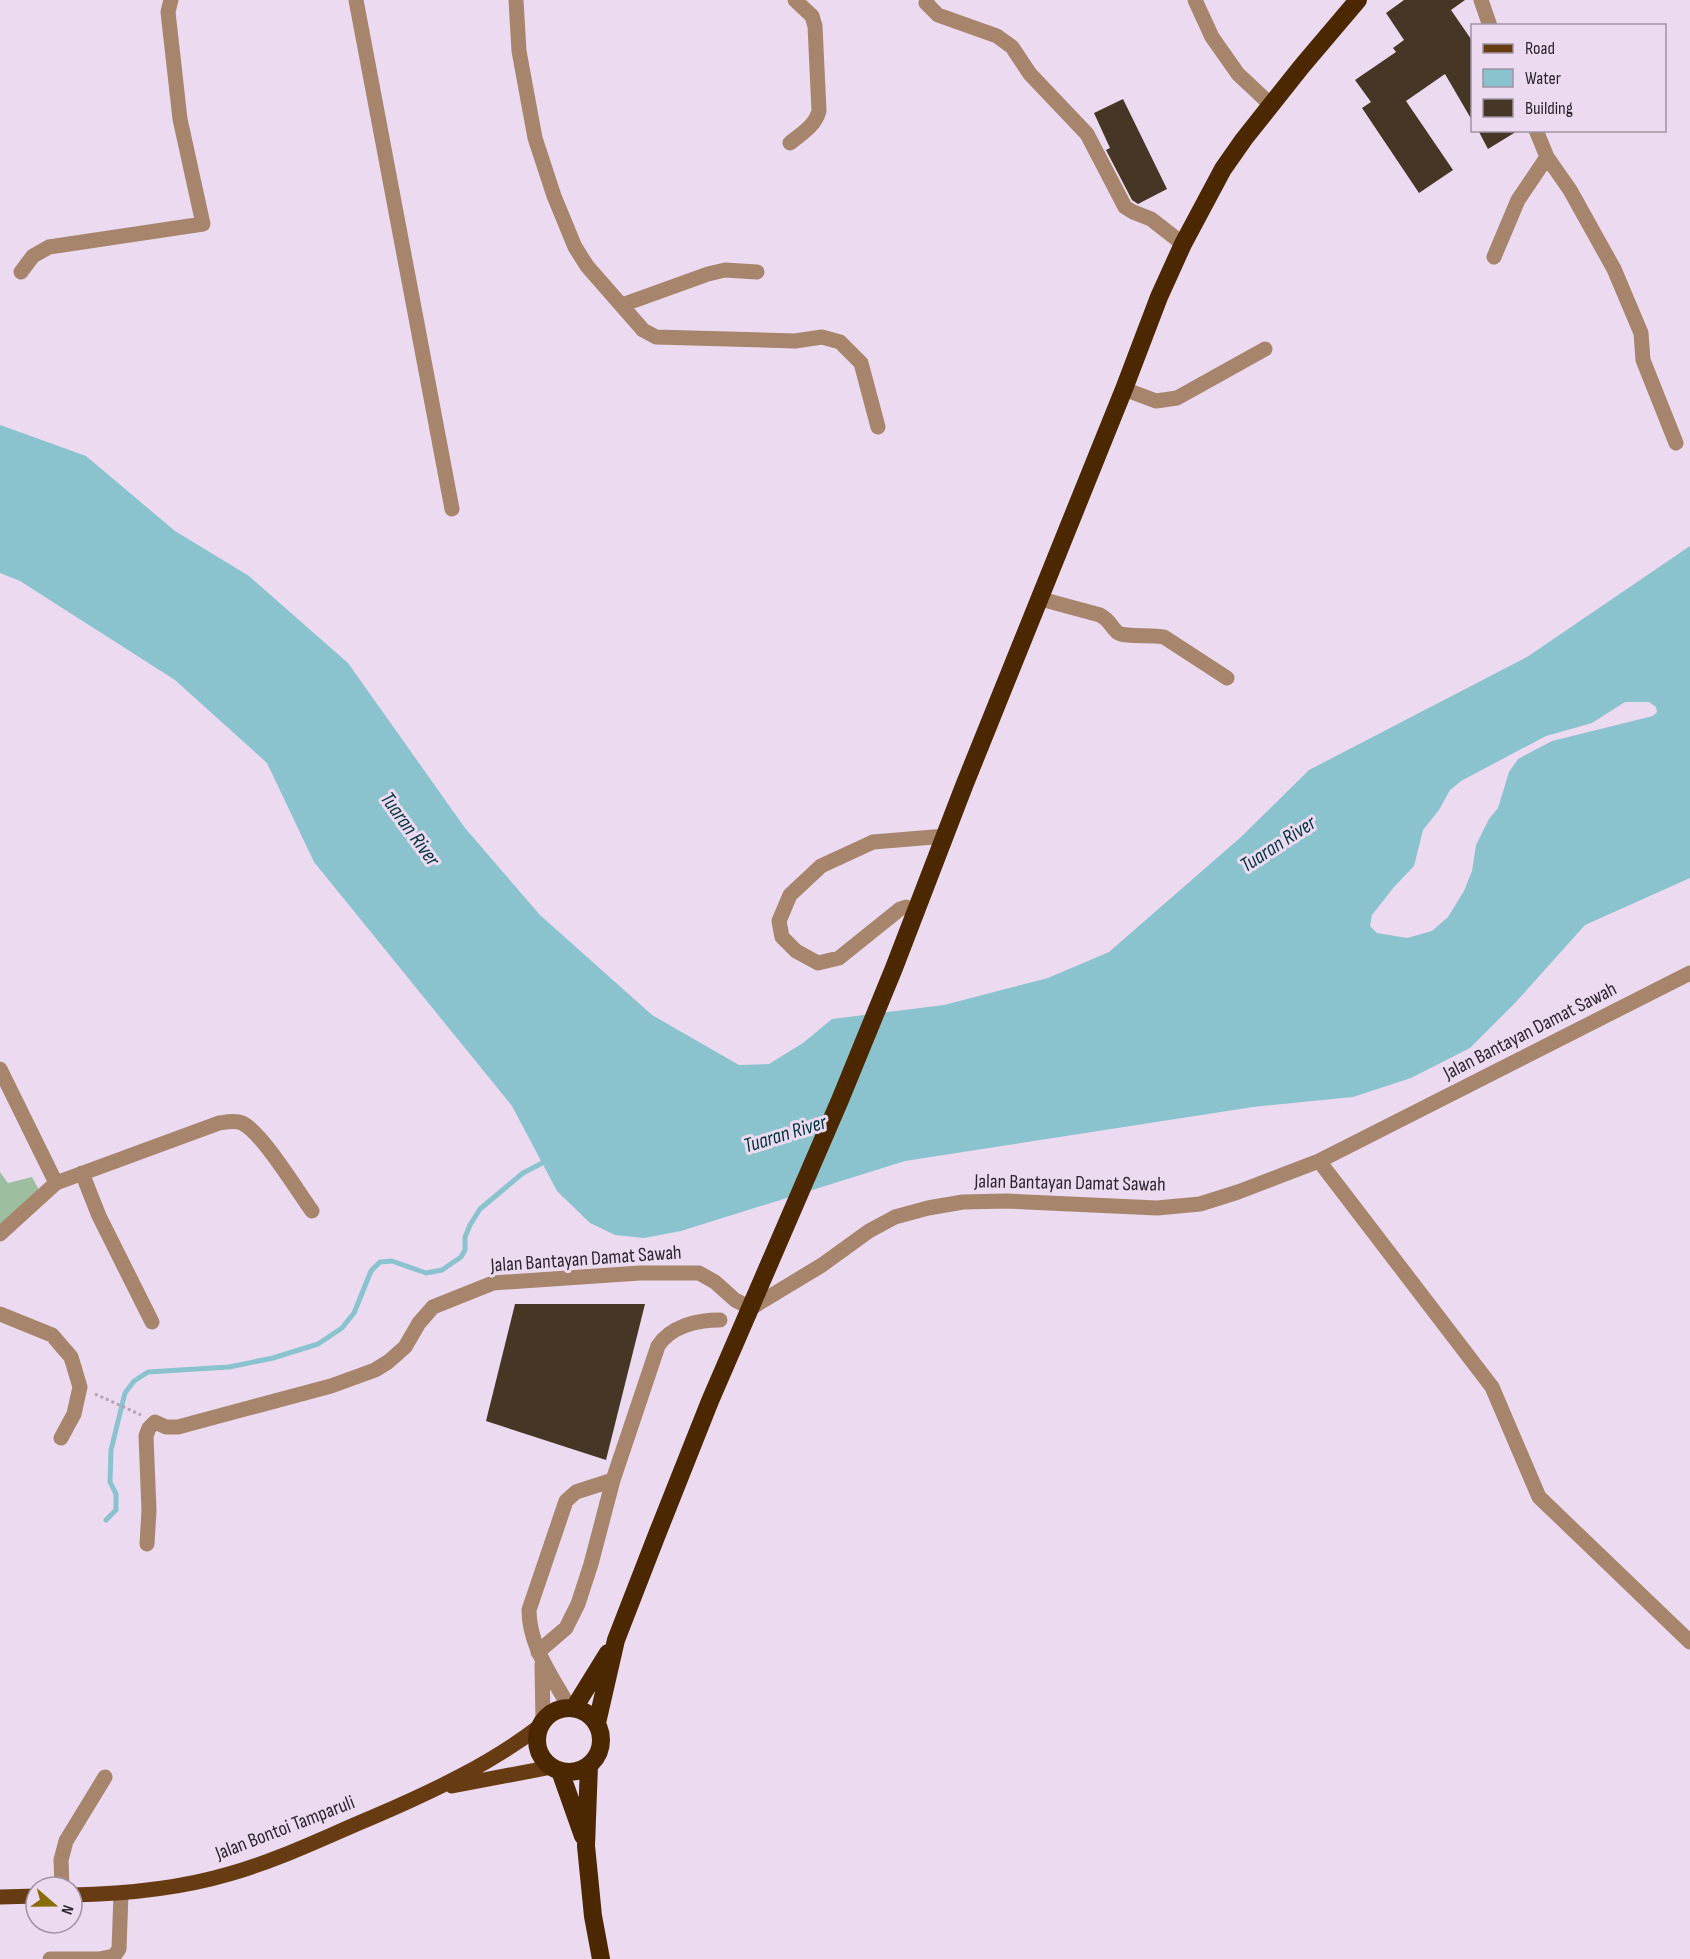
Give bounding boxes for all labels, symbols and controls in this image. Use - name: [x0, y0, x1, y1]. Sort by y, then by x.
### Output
- legend: [1471, 24, 1666, 132]
- text: Road: [1525, 38, 1555, 59]
- text: Water: [1525, 68, 1561, 89]
- text: Building: [1525, 98, 1573, 119]
- water label: Tuaran River: [375, 787, 446, 872]
- water label: Tuaran River: [1235, 810, 1321, 878]
- street label: Jalan Bantayan Damat Sawah: [1438, 977, 1621, 1086]
- water label: Tuaran River: [741, 1109, 830, 1158]
- street label: Jalan Bantayan Damat Sawah: [973, 1169, 1166, 1197]
- street label: Jalan Bantayan Damat Sawah: [489, 1240, 682, 1278]
- street label: Jalan Bontoi Tamparuli: [211, 1790, 358, 1866]
- north arrow: [24, 1875, 84, 1935]
- text: N: [56, 1902, 77, 1917]

